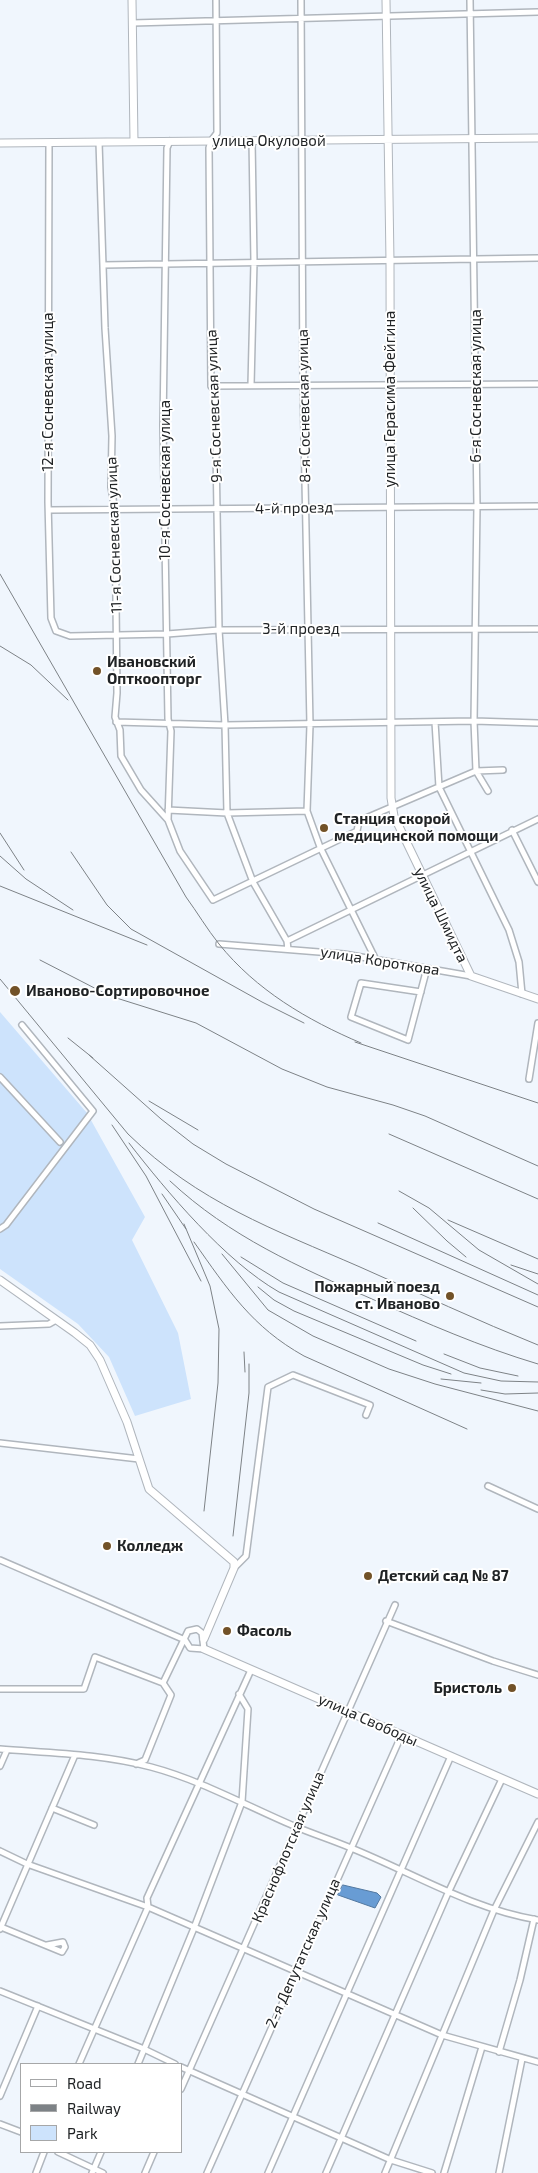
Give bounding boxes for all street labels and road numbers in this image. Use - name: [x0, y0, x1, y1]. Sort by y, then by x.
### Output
- street label: улица Окуловой: [212, 132, 326, 150]
- street label: 6-я Сосневская улица: [467, 309, 485, 463]
- street label: улица Герасима Фейгина: [381, 311, 399, 487]
- street label: 12-я Сосневская улица: [39, 312, 57, 472]
- street label: 9-я Сосневская улица: [202, 329, 226, 483]
- street label: 8-я Сосневская улица: [294, 329, 314, 483]
- street label: 10-я Сосневская улица: [156, 400, 174, 560]
- street label: 11-я Сосневская улица: [102, 456, 126, 614]
- street label: 4-й проезд: [255, 498, 333, 518]
- street label: 3-й проезд: [262, 620, 340, 638]
- street label: улица Шмидта: [410, 865, 472, 965]
- street label: улица Короткова: [319, 943, 441, 979]
- street label: улица Свободы: [315, 1690, 421, 1750]
- street label: Краснофлотская улица: [248, 1769, 328, 1925]
- street label: 2-я Депутатская улица: [262, 1875, 344, 2031]

